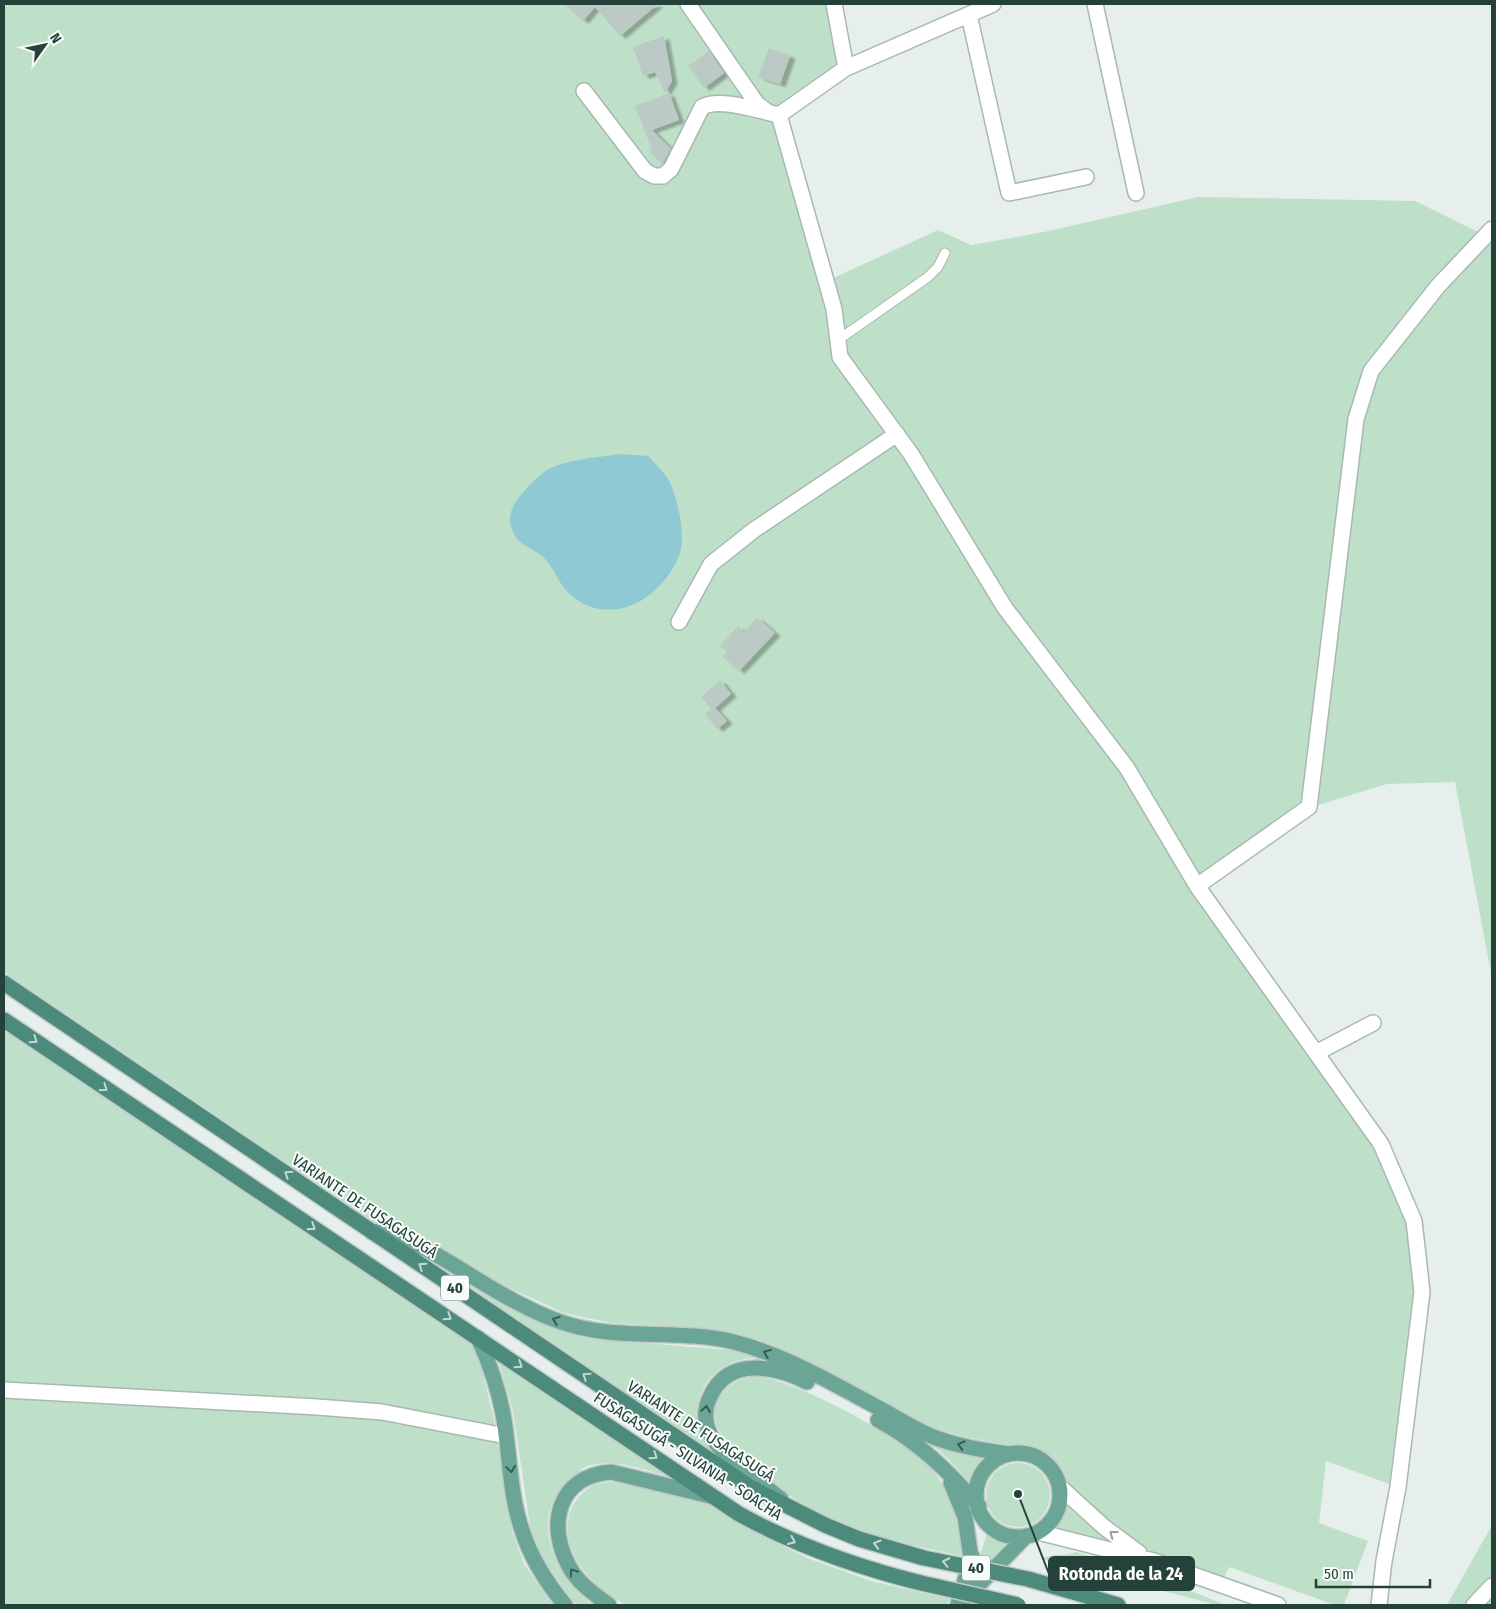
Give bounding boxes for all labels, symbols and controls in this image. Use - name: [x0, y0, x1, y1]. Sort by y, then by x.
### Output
- north arrow: [20, 20, 70, 70]
- text: N: [46, 30, 65, 46]
- one-way arrow: [28, 1034, 38, 1043]
- one-way arrow: [99, 1082, 108, 1091]
- street label: VARIANTE DE FUSAGASUGÁ: [289, 1150, 442, 1262]
- one-way arrow: [284, 1171, 293, 1180]
- one-way arrow: [307, 1221, 316, 1231]
- one-way arrow: [418, 1262, 427, 1272]
- road number: 40: [441, 1276, 469, 1300]
- one-way arrow: [442, 1311, 451, 1320]
- one-way arrow: [552, 1316, 561, 1326]
- one-way arrow: [763, 1349, 772, 1360]
- one-way arrow: [513, 1359, 523, 1368]
- one-way arrow: [582, 1373, 592, 1382]
- street label: VARIANTE DE FUSAGASUGÁ: [624, 1376, 779, 1486]
- street label: FUSAGASUGÁ - SILVANIA - SOACHA: [590, 1388, 786, 1524]
- one-way arrow: [701, 1404, 711, 1413]
- one-way arrow: [957, 1441, 965, 1451]
- one-way arrow: [648, 1450, 657, 1459]
- one-way arrow: [505, 1466, 516, 1474]
- one-way arrow: [1110, 1532, 1119, 1540]
- one-way arrow: [787, 1534, 796, 1545]
- one-way arrow: [873, 1540, 881, 1550]
- road number: 40: [962, 1556, 990, 1580]
- scale bar: [1316, 1556, 1430, 1588]
- one-way arrow: [941, 1557, 950, 1568]
- callout: Rotonda de la 24: [1049, 1557, 1194, 1590]
- text: Rotonda de la 24: [1059, 1563, 1183, 1585]
- text: 50 m: [1324, 1565, 1354, 1583]
- one-way arrow: [570, 1569, 580, 1578]

